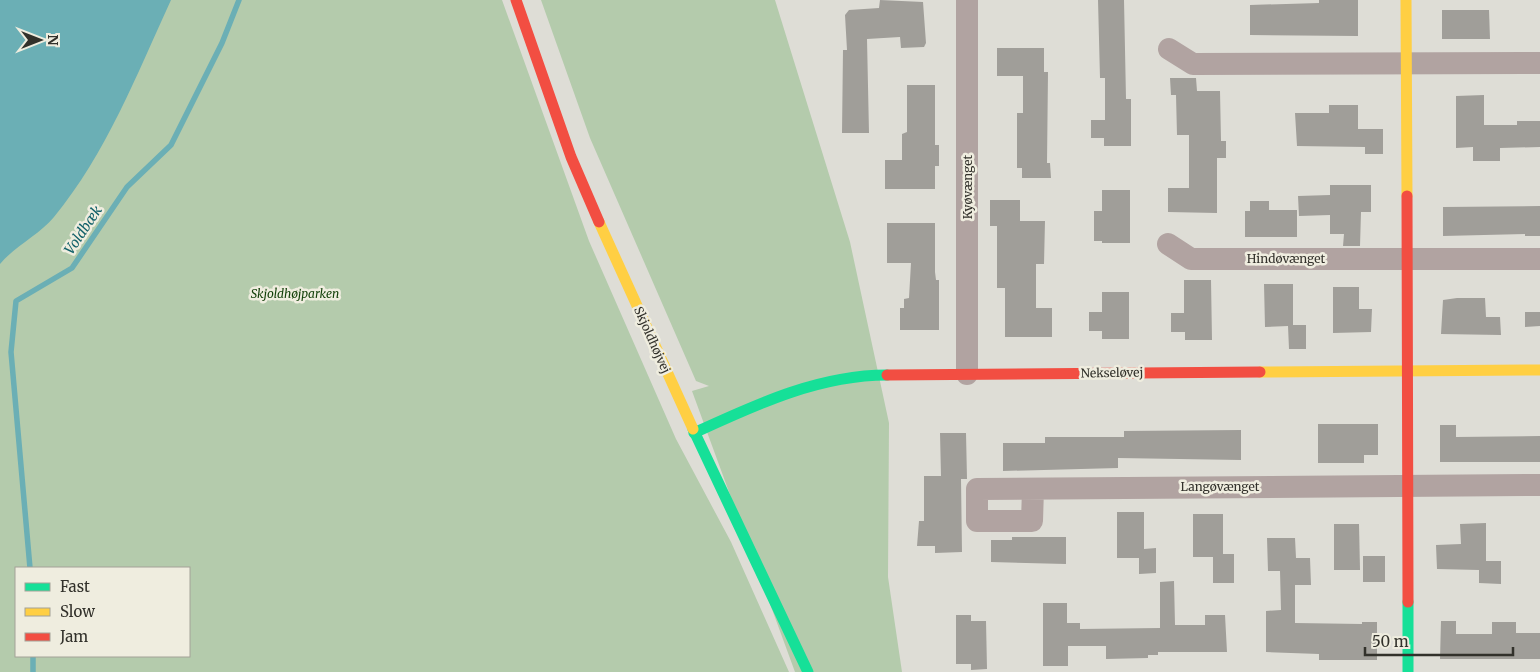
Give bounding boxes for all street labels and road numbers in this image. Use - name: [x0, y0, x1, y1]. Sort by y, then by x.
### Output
- street label: Kyøvænget: [960, 154, 975, 219]
- street label: Hindøvænget: [1247, 251, 1326, 266]
- street label: Skjoldhøjvej: [631, 304, 674, 375]
- street label: Nekseløvej: [1081, 364, 1143, 381]
- street label: Langøvænget: [1181, 479, 1260, 494]

